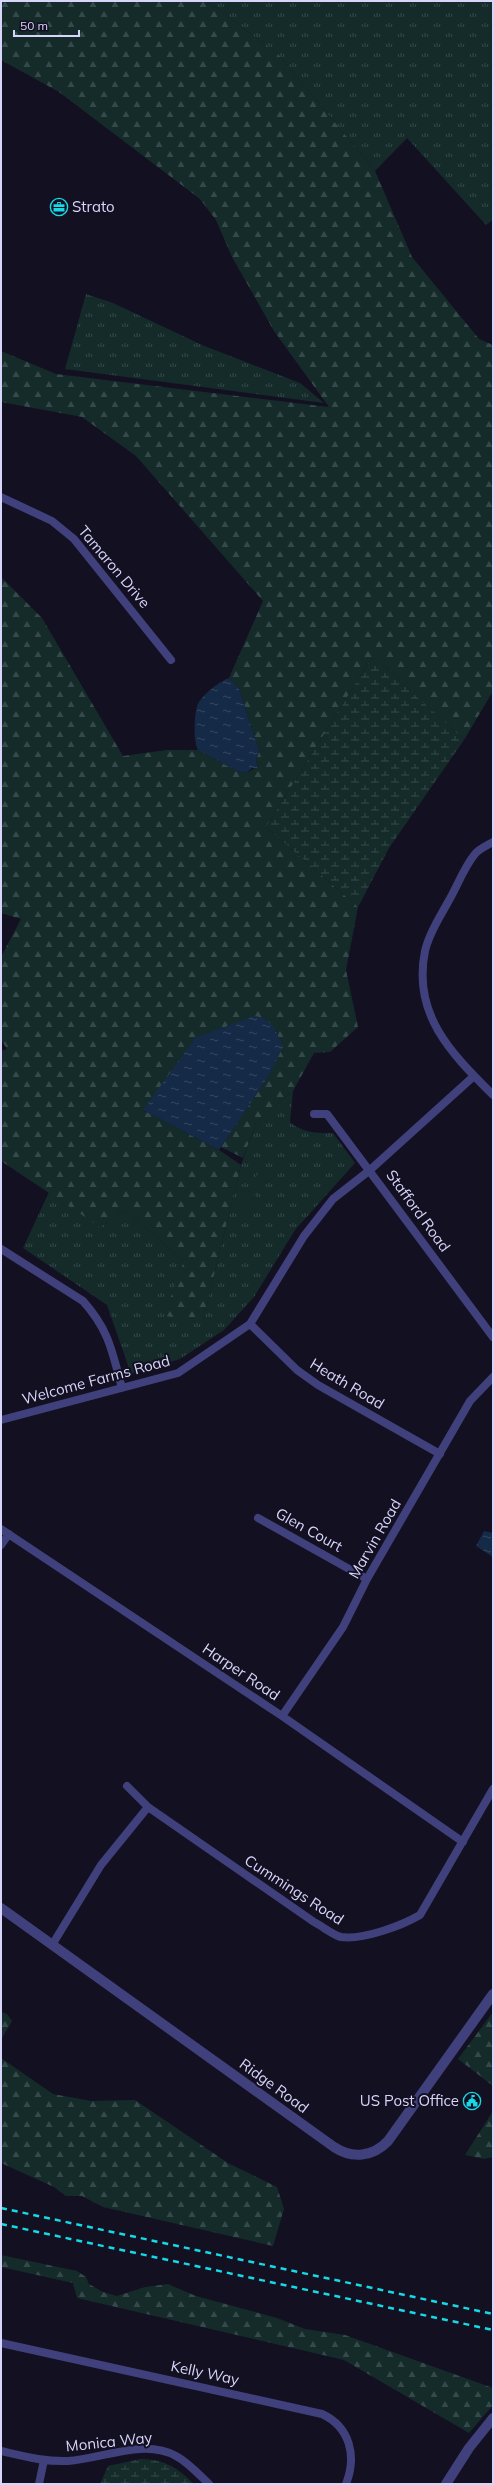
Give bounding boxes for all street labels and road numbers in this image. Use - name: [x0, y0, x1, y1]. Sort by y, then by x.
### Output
- street label: Tamaron Drive: [74, 522, 154, 612]
- street label: Stafford Road: [382, 1166, 455, 1255]
- street label: Welcome Farms Road: [20, 1351, 172, 1408]
- street label: Heath Road: [307, 1354, 388, 1413]
- street label: Marvin Road: [344, 1496, 405, 1582]
- street label: Glen Court: [273, 1503, 346, 1556]
- street label: Harper Road: [199, 1639, 284, 1704]
- street label: Cummings Road: [241, 1850, 348, 1929]
- street label: Ridge Road: [236, 2054, 313, 2117]
- street label: Kelly Way: [169, 2356, 241, 2389]
- street label: Monica Way: [65, 2428, 153, 2455]

